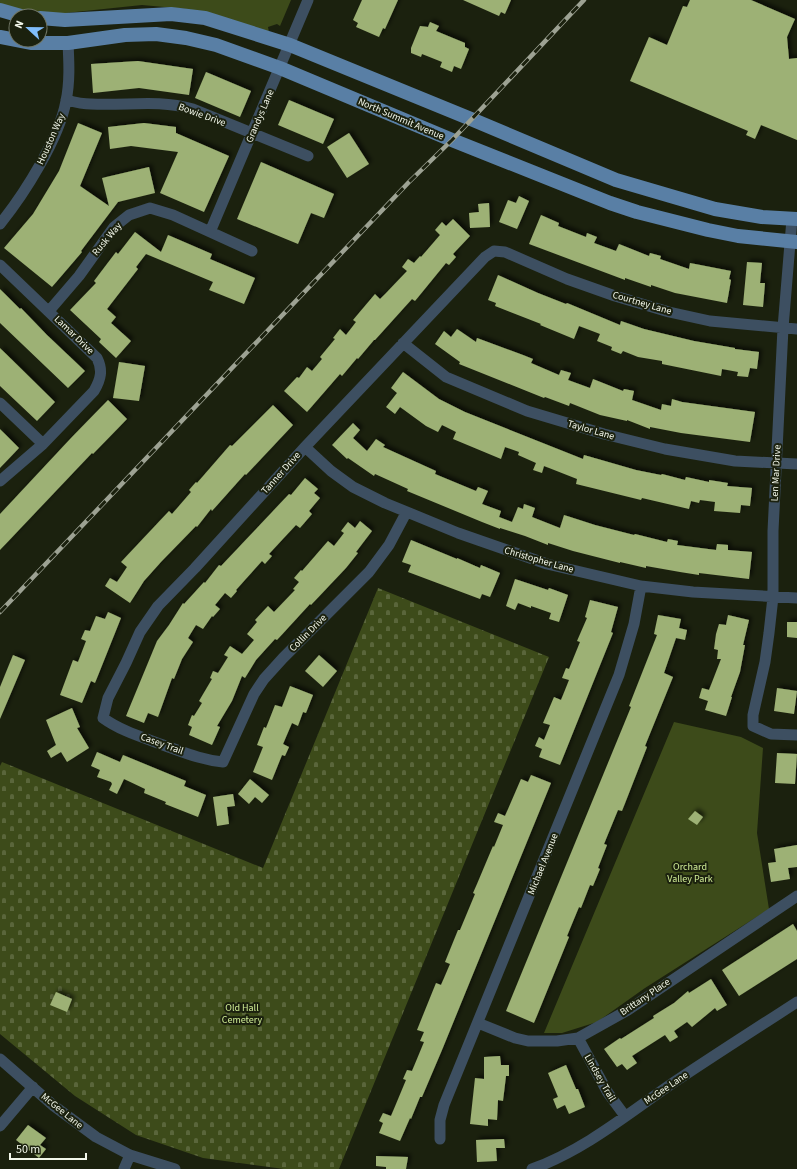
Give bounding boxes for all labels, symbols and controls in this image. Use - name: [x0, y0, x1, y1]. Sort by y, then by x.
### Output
- north arrow: [8, 8, 48, 48]
- text: N: [11, 18, 28, 31]
- street label: Grandys Lane: [242, 87, 278, 145]
- street label: North Summit Avenue: [356, 95, 446, 143]
- street label: Bowie Drive: [176, 100, 228, 130]
- street label: Houston Way: [33, 111, 69, 167]
- street label: Rusk Way: [89, 219, 125, 259]
- street label: Courtney Lane: [611, 288, 673, 318]
- street label: Lamar Drive: [51, 312, 97, 358]
- street label: Taylor Lane: [566, 417, 616, 443]
- street label: Len Mar Drive: [768, 444, 784, 502]
- street label: Tanner Drive: [258, 449, 304, 497]
- street label: Christopher Lane: [503, 543, 575, 577]
- street label: Collin Drive: [286, 611, 330, 655]
- street label: Casey Trail: [139, 730, 186, 758]
- street label: Michael Avenue: [524, 831, 562, 897]
- park label: Orchard Valley Park: [667, 860, 713, 886]
- street label: Brittany Place: [617, 975, 673, 1019]
- park label: Old Hall Cemetery: [222, 1001, 263, 1027]
- street label: Lindsey Trail: [581, 1052, 619, 1105]
- street label: McGee Lane: [641, 1068, 691, 1108]
- street label: McGee Lane: [38, 1090, 86, 1132]
- scale bar: [10, 1135, 86, 1161]
- text: 50 m: [16, 1141, 40, 1158]

